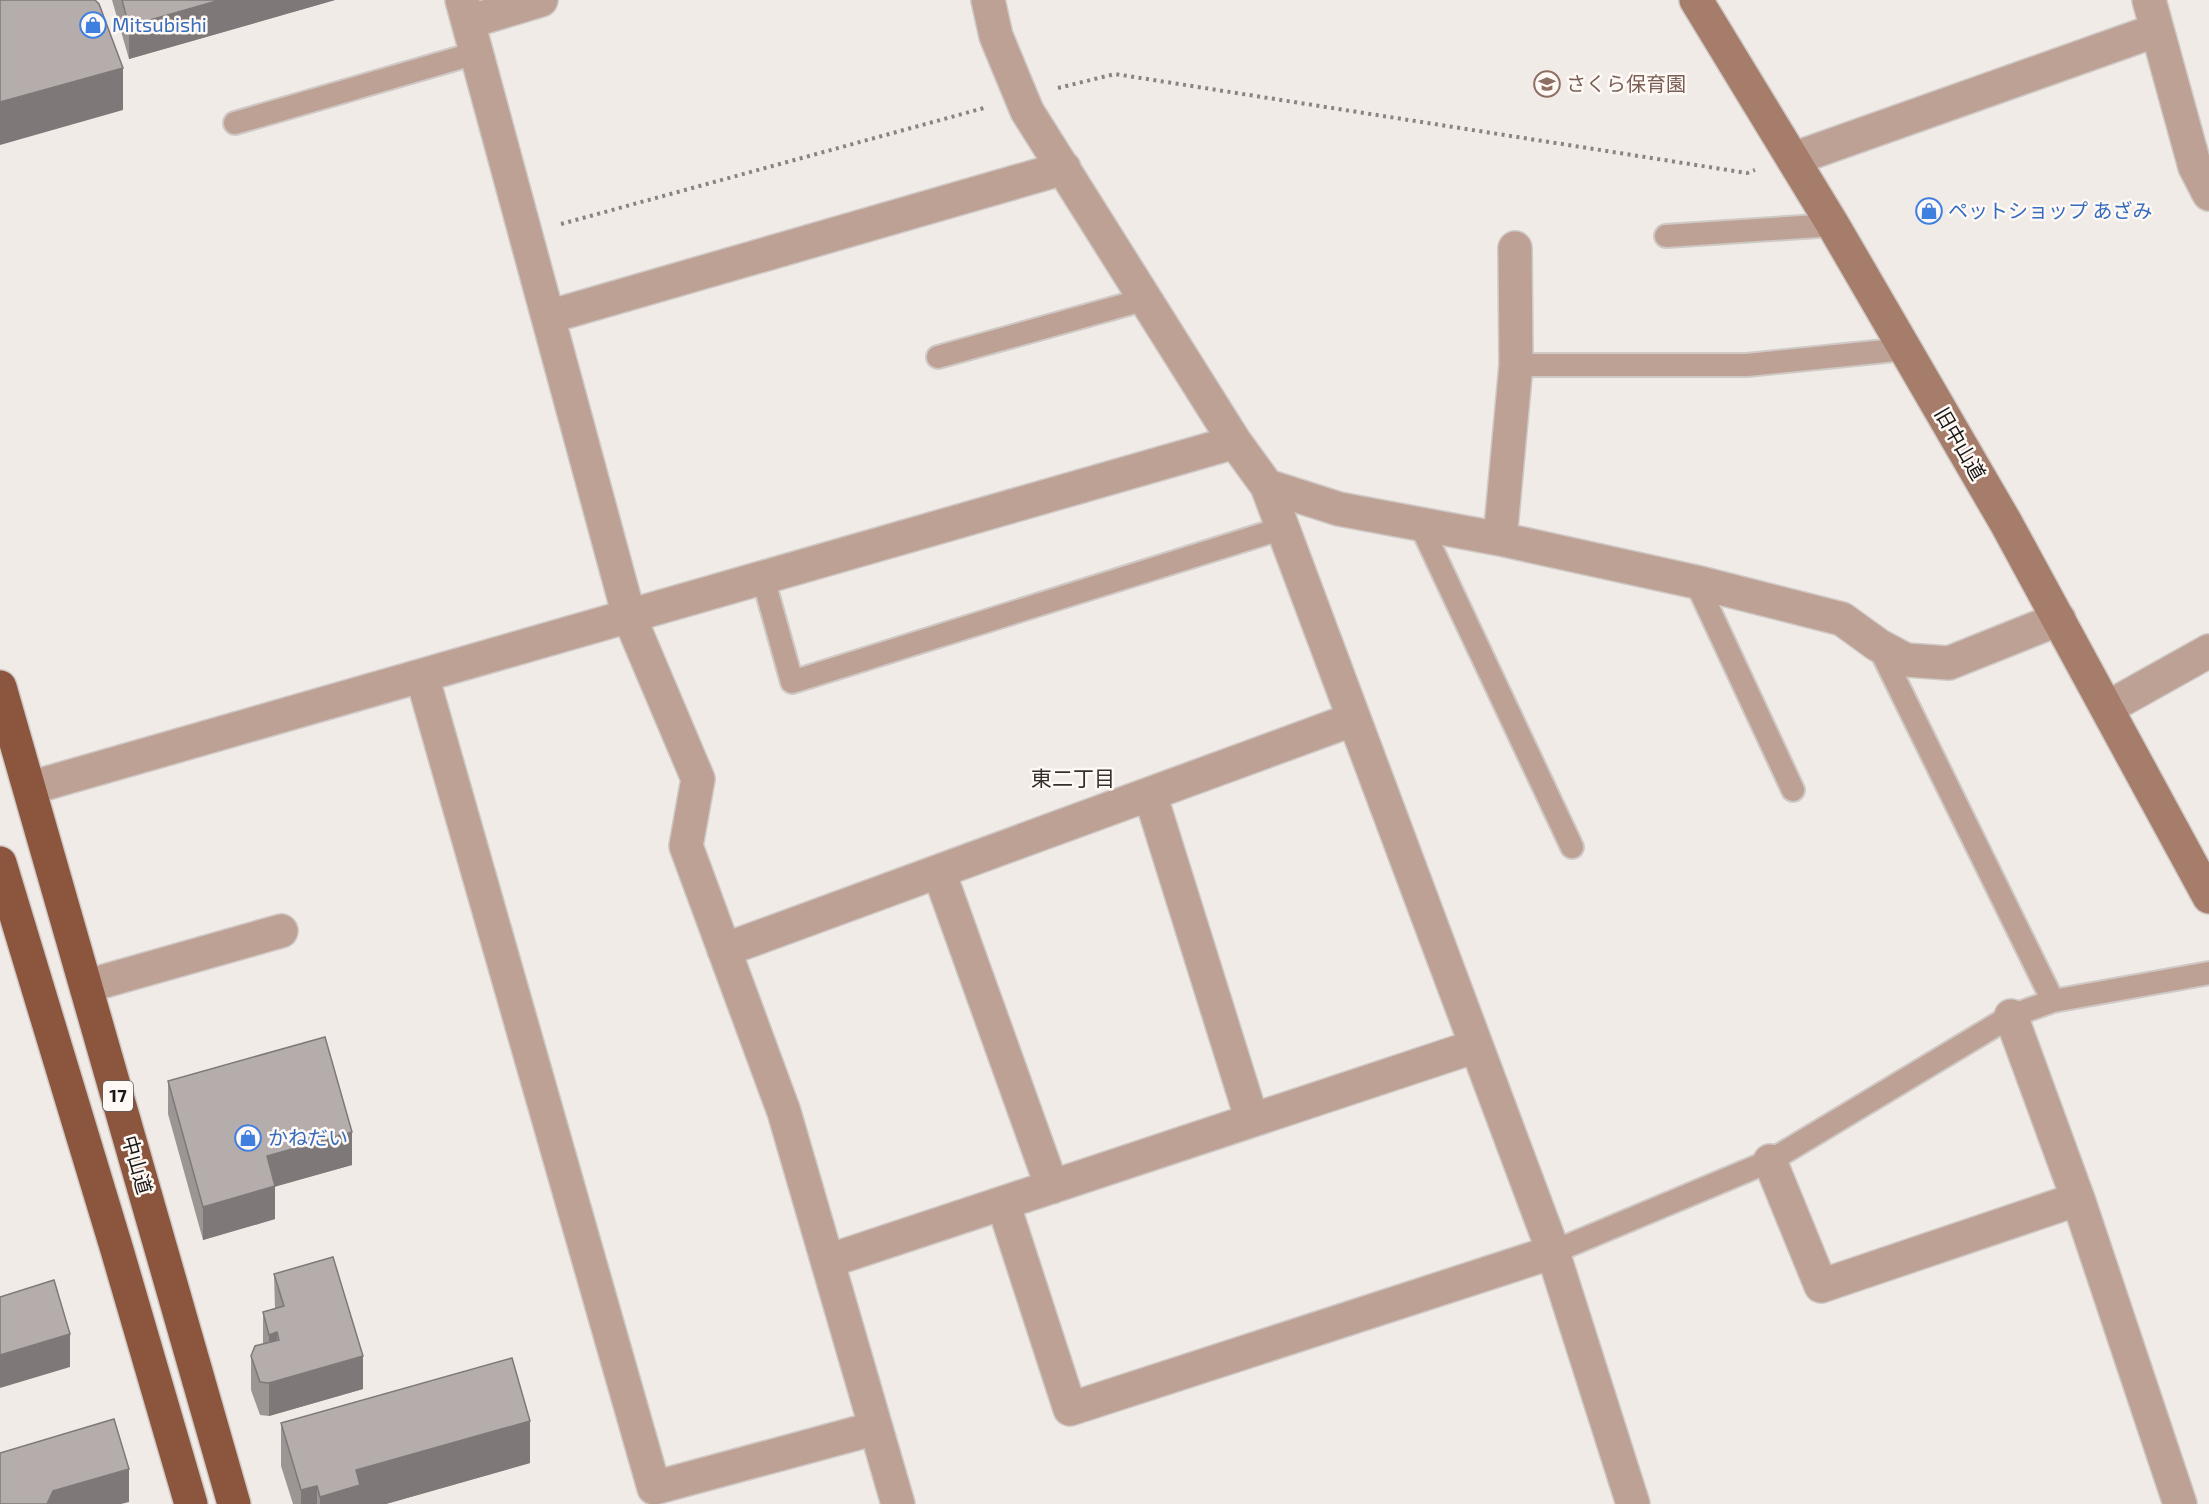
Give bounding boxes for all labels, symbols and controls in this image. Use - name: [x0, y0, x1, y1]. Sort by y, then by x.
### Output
- shop icon: Mitsubishi: [78, 10, 108, 40]
- place label: Mitsubishi: [112, 12, 207, 36]
- school or university icon: さくら保育園: [1532, 69, 1562, 99]
- place label: さくら保育園: [1566, 71, 1686, 95]
- shop icon: ペットショップ あざみ: [1914, 196, 1944, 226]
- place label: ペットショップ あざみ: [1948, 198, 2152, 222]
- street label: 旧中山道: [1930, 403, 1991, 484]
- district label: 東二丁目: [1031, 765, 1115, 790]
- road number: 17: [103, 1081, 133, 1111]
- shop icon: かねだい: [233, 1123, 263, 1153]
- place label: かねだい: [268, 1125, 348, 1149]
- street label: 中山道: [118, 1133, 158, 1197]

